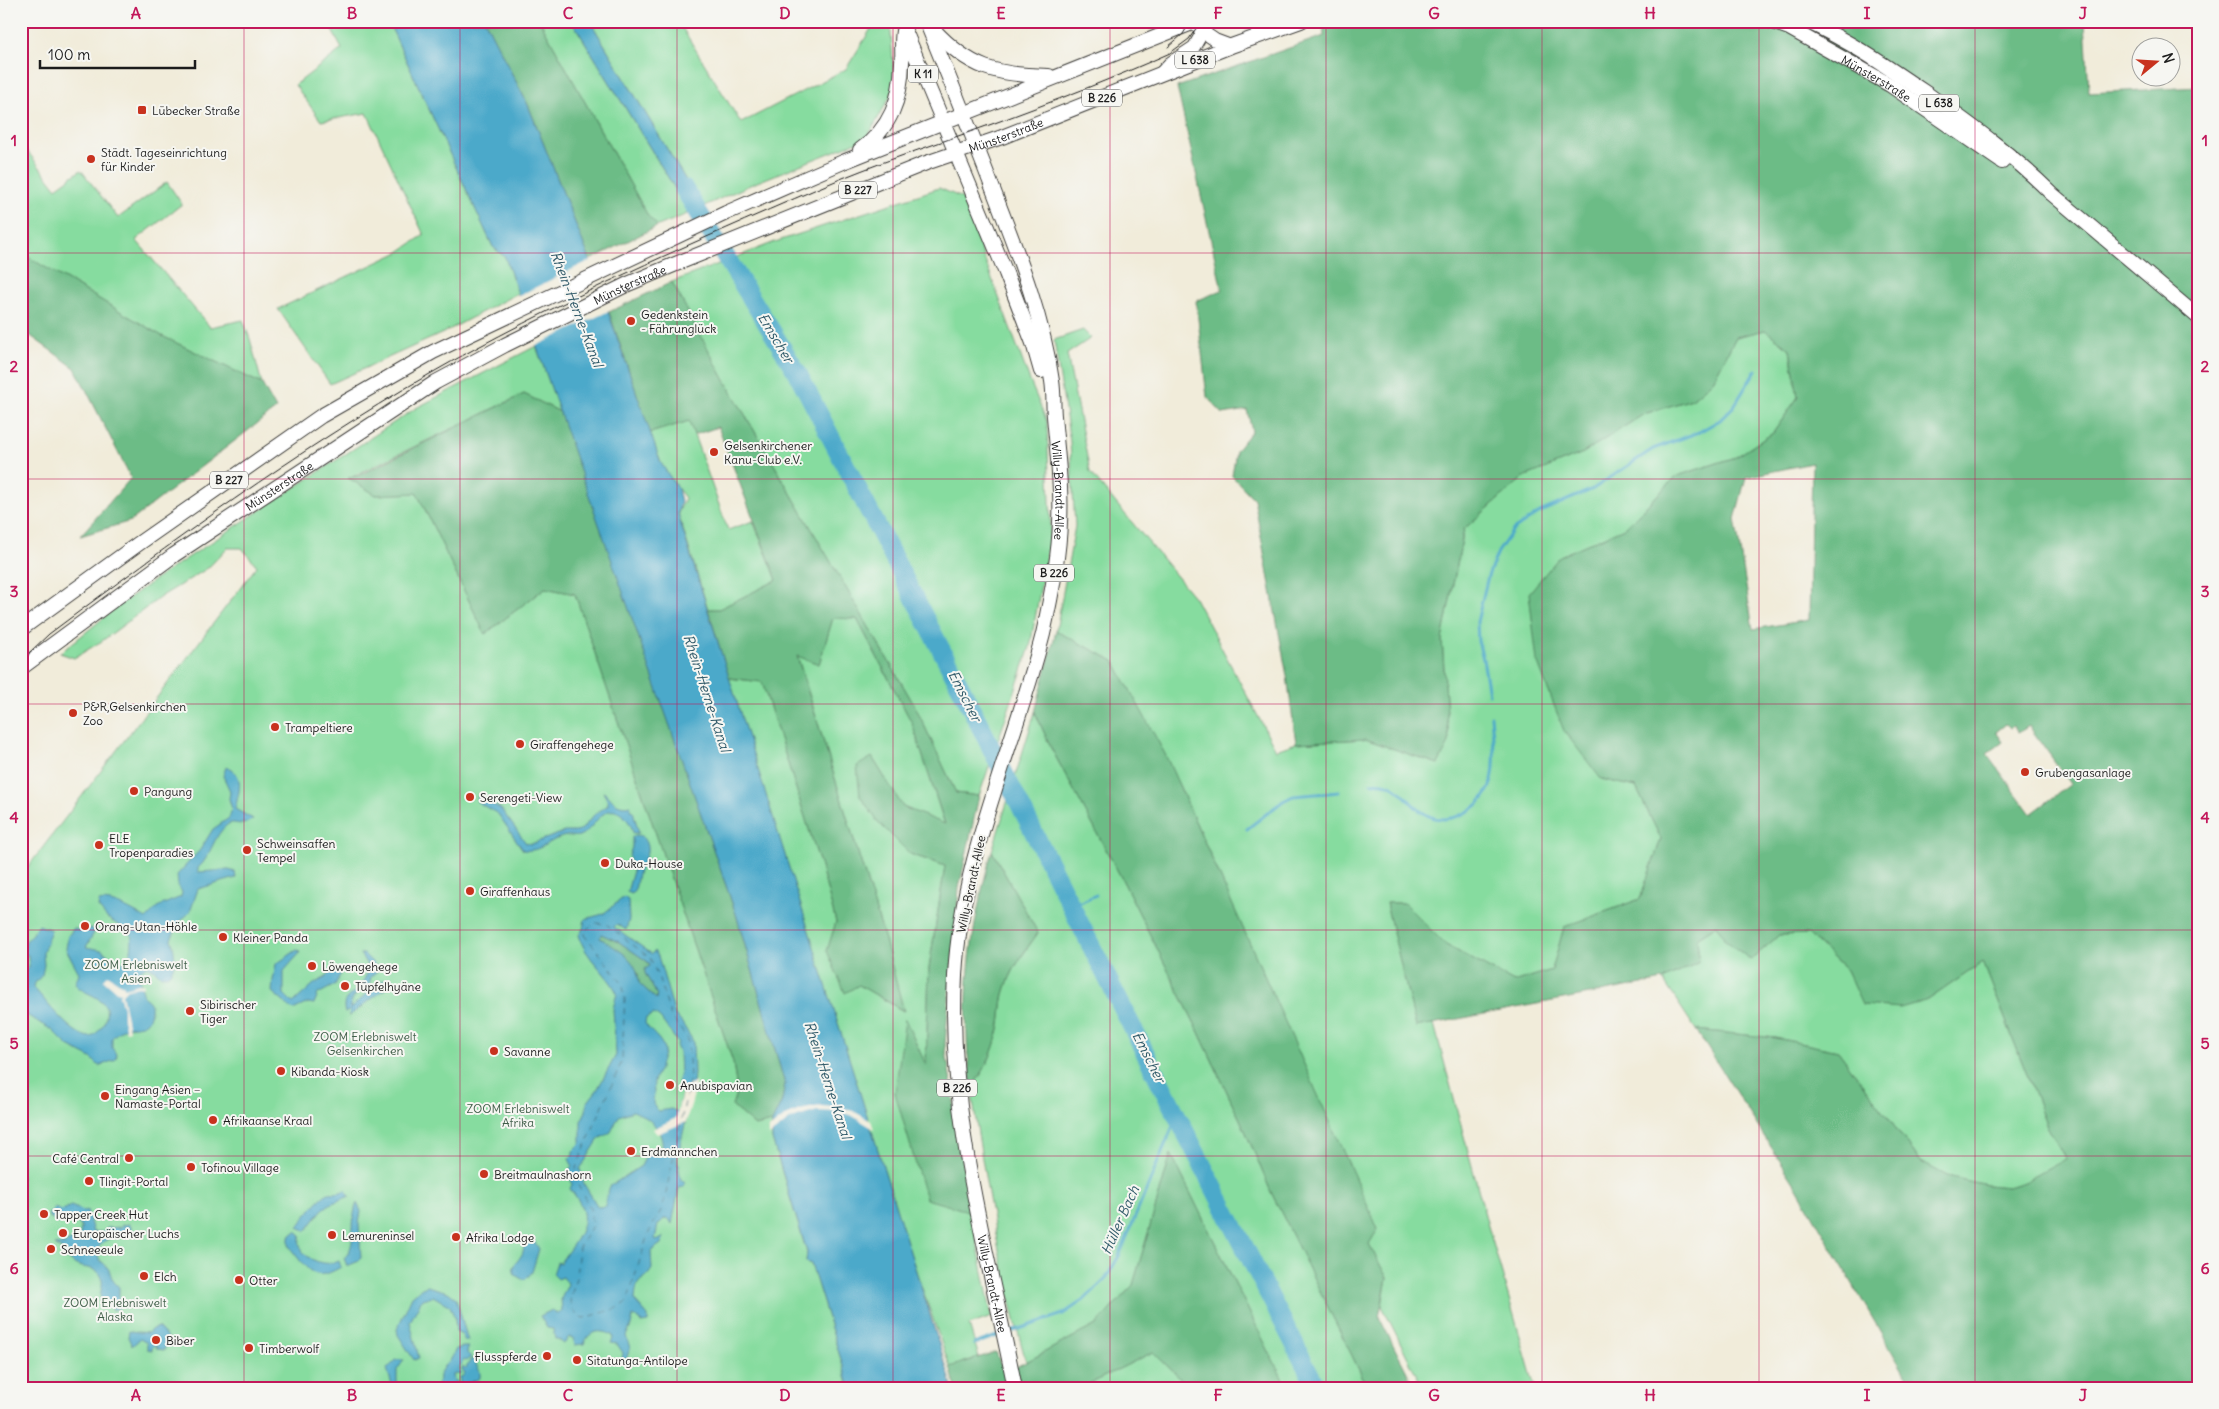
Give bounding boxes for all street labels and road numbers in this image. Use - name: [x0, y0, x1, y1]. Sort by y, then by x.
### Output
- road number: L 638: [1175, 52, 1215, 68]
- street label: Münsterstraße: [1839, 52, 1914, 105]
- road number: K 11: [908, 66, 938, 82]
- road number: B 226: [1082, 90, 1122, 106]
- road number: L 638: [1919, 95, 1959, 112]
- street label: Münsterstraße: [966, 114, 1045, 155]
- road number: B 227: [839, 182, 877, 198]
- street label: Münsterstraße: [591, 261, 668, 308]
- street label: Willy-Brandt-Allee: [1049, 440, 1068, 541]
- street label: Münsterstraße: [242, 458, 316, 514]
- road number: B 227: [210, 472, 248, 488]
- road number: B 226: [1034, 564, 1074, 582]
- street label: Willy-Brandt-Allee: [953, 834, 989, 934]
- road number: B 226: [937, 1080, 977, 1096]
- street label: Willy-Brandt-Allee: [975, 1234, 1011, 1334]

